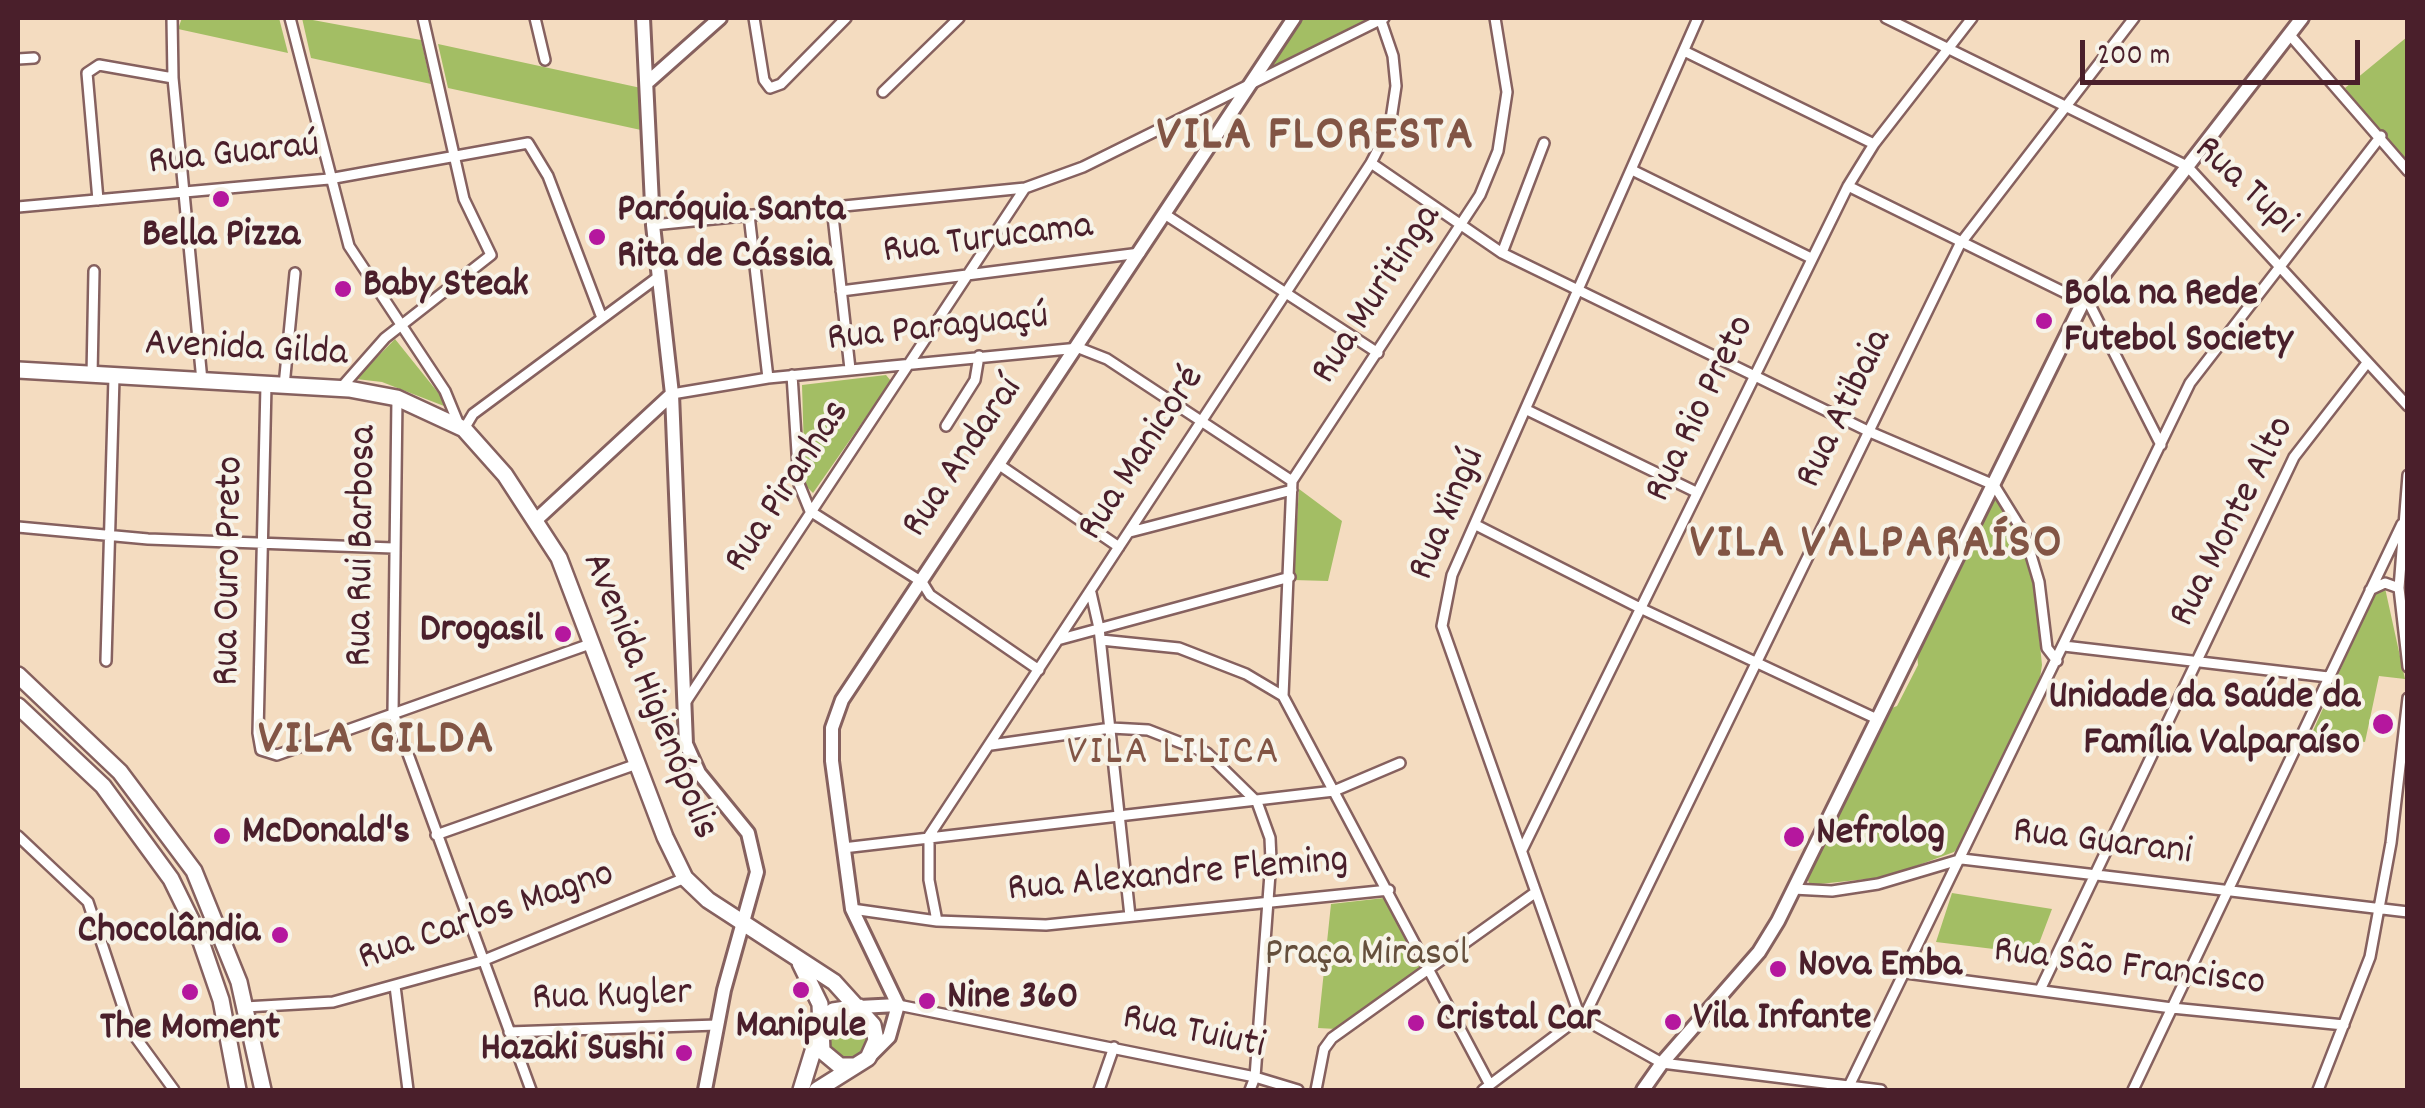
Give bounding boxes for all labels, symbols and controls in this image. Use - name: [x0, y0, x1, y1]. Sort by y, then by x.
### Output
- scale bar: [2085, 20, 2365, 82]
- text: 200 m: [2097, 36, 2170, 79]
- district label: VILA FLORESTA: [1156, 110, 1476, 170]
- street label: Rua Guaraú: [146, 124, 322, 190]
- street label: Rua Tupi: [2181, 128, 2305, 248]
- marker: Bella Pizza: [210, 188, 232, 210]
- place label: Paróquia Santa Rita de Cássia: [617, 190, 845, 284]
- street label: Rua Muritinga: [1303, 197, 1455, 395]
- street label: Rua Turucama: [880, 205, 1096, 279]
- place label: Bella Pizza: [142, 215, 300, 263]
- marker: Paróquia Santa Rita de Cássia: [586, 226, 608, 248]
- place label: Baby Steak: [363, 265, 529, 313]
- place label: Bola na Rede Futebol Society: [2064, 274, 2293, 368]
- marker: Baby Steak: [332, 278, 354, 300]
- street label: Rua Paraguaçú: [825, 296, 1051, 366]
- street label: Rua Rio Preto: [1637, 309, 1769, 511]
- marker: Bola na Rede Futebol Society: [2033, 310, 2055, 332]
- street label: Avenida Gilda: [143, 323, 349, 381]
- street label: Rua Atibaia: [1788, 323, 1906, 497]
- street label: Rua Manicoré: [1070, 359, 1218, 551]
- street label: Rua Andaraí: [894, 370, 1036, 548]
- street label: Rua Piranhas: [716, 393, 864, 583]
- street label: Rua Monte Alto: [2161, 410, 2309, 636]
- street label: Rua Rui Barbosa: [339, 425, 391, 667]
- street label: Rua Xingú: [1401, 442, 1499, 588]
- street label: Rua Ouro Preto: [206, 456, 258, 686]
- district label: VILA VALPARAÍSO: [1690, 518, 2064, 578]
- street label: Avenida Higienópolis: [568, 547, 726, 847]
- place label: Drogasil: [420, 610, 543, 658]
- marker: Drogasil: [552, 623, 574, 645]
- place label: Unidade da Saúde da Família Valparaíso: [2049, 677, 2360, 771]
- marker: Unidade da Saúde da Família Valparaíso: [2370, 711, 2396, 737]
- district label: VILA GILDA: [258, 714, 496, 774]
- district label: VILA LILICA: [1067, 731, 1281, 781]
- street label: Rua Guarani: [2010, 810, 2194, 880]
- place label: McDonald's: [242, 812, 410, 860]
- place label: Nefrolog: [1816, 813, 1945, 861]
- marker: Nefrolog: [1781, 824, 1807, 850]
- marker: McDonald's: [211, 825, 233, 847]
- street label: Rua Alexandre Fleming: [1006, 839, 1350, 917]
- street label: Rua Carlos Magno: [353, 853, 621, 985]
- place label: Chocolândia: [77, 911, 260, 959]
- marker: Chocolândia: [269, 924, 291, 946]
- street label: Rua São Francisco: [1990, 930, 2268, 1010]
- park label: Praça Mirasol: [1265, 934, 1469, 982]
- place label: Nova Emba: [1798, 945, 1962, 993]
- marker: Nova Emba: [1767, 958, 1789, 980]
- street label: Rua Kugler: [531, 972, 693, 1026]
- place label: Nine 360: [947, 977, 1078, 1025]
- marker: Manipule: [790, 979, 812, 1001]
- marker: The Moment: [179, 981, 201, 1003]
- marker: Nine 360: [916, 990, 938, 1012]
- street label: Rua Tuiuti: [1117, 997, 1269, 1073]
- place label: Vila Infante: [1693, 998, 1872, 1046]
- place label: Cristal Car: [1436, 999, 1600, 1047]
- place label: Manipule: [736, 1006, 866, 1054]
- place label: The Moment: [100, 1008, 280, 1056]
- marker: Vila Infante: [1662, 1011, 1684, 1033]
- marker: Cristal Car: [1405, 1012, 1427, 1034]
- place label: Hazaki Sushi: [481, 1029, 664, 1077]
- marker: Hazaki Sushi: [673, 1042, 695, 1064]

